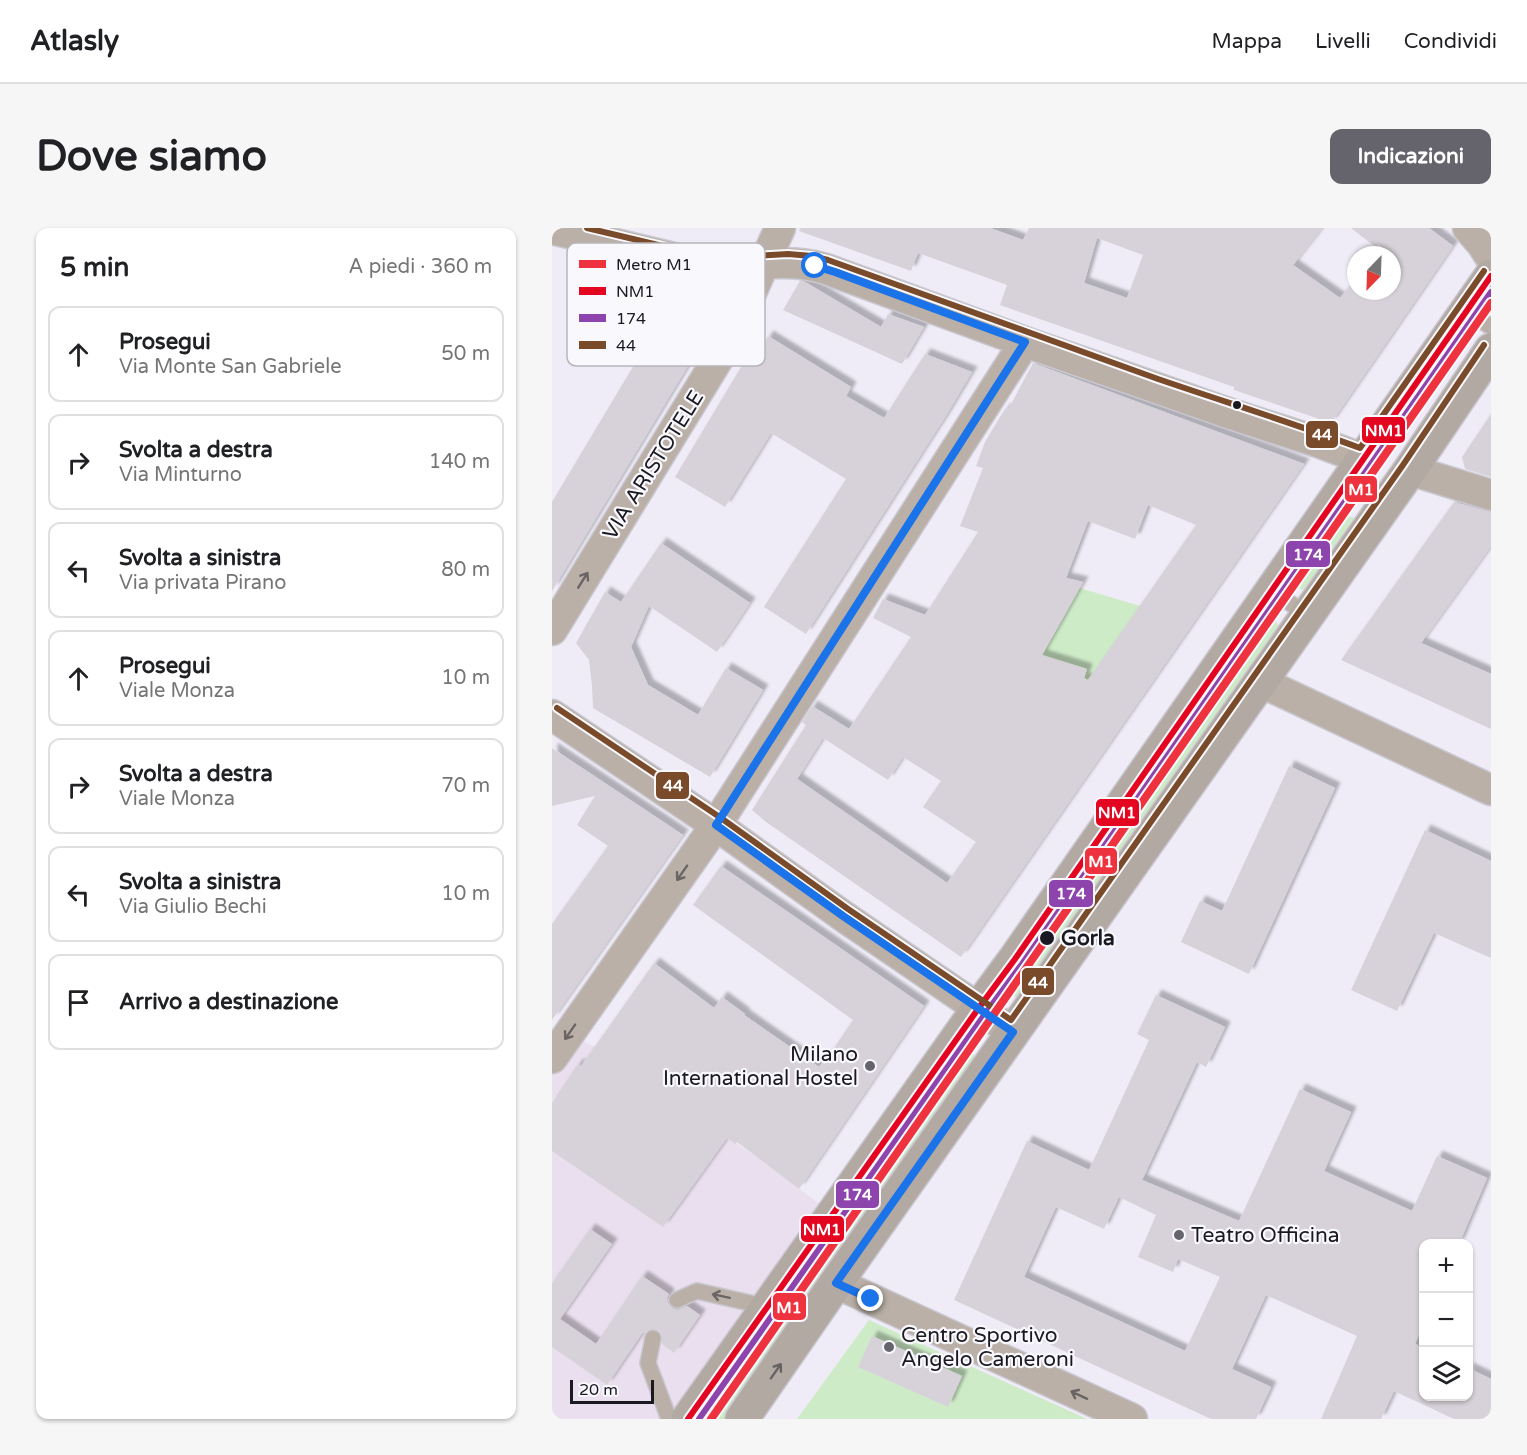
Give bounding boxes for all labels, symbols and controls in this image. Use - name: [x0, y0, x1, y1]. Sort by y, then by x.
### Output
- text: Atlasly: [30, 24, 119, 58]
- text: Mappa: [1212, 29, 1282, 54]
- text: Livelli: [1315, 29, 1371, 54]
- text: Condividi: [1404, 29, 1497, 54]
- button: Indicazioni: [1330, 129, 1491, 184]
- text: Dove siamo: [36, 131, 267, 182]
- legend: [567, 243, 765, 366]
- north arrow: [1347, 246, 1401, 300]
- text: 5 min: [60, 252, 129, 283]
- route start: [801, 252, 827, 278]
- text: A piedi · 360 m: [349, 255, 492, 279]
- text: Metro M1: [616, 255, 692, 275]
- text: NM1: [616, 282, 654, 302]
- text: 174: [616, 309, 646, 329]
- text: Prosegui: [119, 329, 211, 355]
- text: 44: [616, 336, 636, 356]
- icon: ahead: [62, 338, 95, 371]
- text: 50 m: [441, 342, 490, 366]
- text: Via Monte San Gabriele: [119, 355, 341, 379]
- street label: VIA ARISTOTELE: [598, 386, 709, 544]
- unlabelled marker: [1231, 399, 1243, 411]
- line badge: NM1: [1361, 416, 1406, 444]
- line badge: 44: [1305, 420, 1339, 449]
- text: NM1: [1365, 421, 1403, 441]
- text: 44: [1312, 425, 1332, 445]
- text: Svolta a destra: [119, 437, 273, 463]
- icon: right: [62, 446, 95, 479]
- text: 140 m: [429, 450, 490, 474]
- text: Via Minturno: [119, 463, 242, 487]
- line badge: M1: [1344, 475, 1378, 503]
- text: M1: [1348, 480, 1374, 500]
- line badge: 174: [1285, 540, 1331, 568]
- text: Svolta a sinistra: [119, 545, 281, 571]
- text: 174: [1293, 545, 1323, 565]
- icon: left: [62, 554, 95, 587]
- text: 80 m: [441, 558, 490, 582]
- text: Via privata Pirano: [119, 571, 286, 595]
- one-way arrow: [577, 572, 589, 589]
- text: Prosegui: [119, 653, 211, 679]
- icon: ahead: [62, 662, 95, 695]
- text: 10 m: [441, 666, 490, 690]
- text: Viale Monza: [119, 679, 235, 703]
- text: Svolta a destra: [119, 761, 273, 787]
- icon: right: [62, 770, 95, 803]
- line badge: 44: [655, 771, 690, 800]
- text: 70 m: [441, 774, 490, 798]
- text: 44: [663, 776, 683, 796]
- text: Viale Monza: [119, 787, 235, 811]
- line badge: NM1: [1095, 798, 1140, 827]
- text: NM1: [1098, 803, 1136, 823]
- line badge: M1: [1084, 847, 1118, 875]
- text: M1: [1088, 852, 1114, 872]
- one-way arrow: [676, 864, 688, 880]
- text: Svolta a sinistra: [119, 869, 281, 895]
- icon: left: [62, 878, 95, 911]
- line badge: 174: [1048, 879, 1094, 908]
- text: 10 m: [441, 882, 490, 906]
- text: 174: [1056, 884, 1086, 904]
- text: Via Giulio Bechi: [119, 895, 267, 919]
- place label: Gorla: [1061, 926, 1115, 951]
- marker: Gorla: [1038, 929, 1056, 947]
- line badge: 44: [1021, 967, 1055, 996]
- text: 44: [1028, 973, 1048, 993]
- icon: arrive: [62, 986, 95, 1019]
- text: Arrivo a destinazione: [119, 989, 338, 1015]
- one-way arrow: [564, 1024, 576, 1040]
- place label: Milano International Hostel: [663, 1042, 858, 1091]
- marker: Milano International Hostel: [863, 1059, 877, 1073]
- line badge: 174: [835, 1180, 880, 1209]
- text: 174: [842, 1185, 872, 1205]
- line badge: NM1: [800, 1215, 845, 1243]
- text: NM1: [803, 1220, 841, 1240]
- place label: Teatro Officina: [1191, 1223, 1340, 1248]
- marker: Teatro Officina: [1172, 1228, 1186, 1242]
- map controls: [1419, 1239, 1473, 1401]
- button: +: [1419, 1239, 1473, 1293]
- route end: [857, 1285, 883, 1311]
- one-way arrow: [712, 1290, 732, 1301]
- line badge: M1: [772, 1292, 807, 1321]
- button: −: [1419, 1293, 1473, 1347]
- text: M1: [776, 1298, 802, 1318]
- place label: Centro Sportivo Angelo Cameroni: [901, 1323, 1074, 1372]
- marker: Centro Sportivo Angelo Cameroni: [882, 1340, 896, 1354]
- button: layers: [1419, 1347, 1473, 1401]
- one-way arrow: [769, 1362, 782, 1379]
- scale bar: [570, 1377, 654, 1404]
- text: 20 m: [579, 1380, 618, 1400]
- one-way arrow: [1070, 1388, 1088, 1399]

